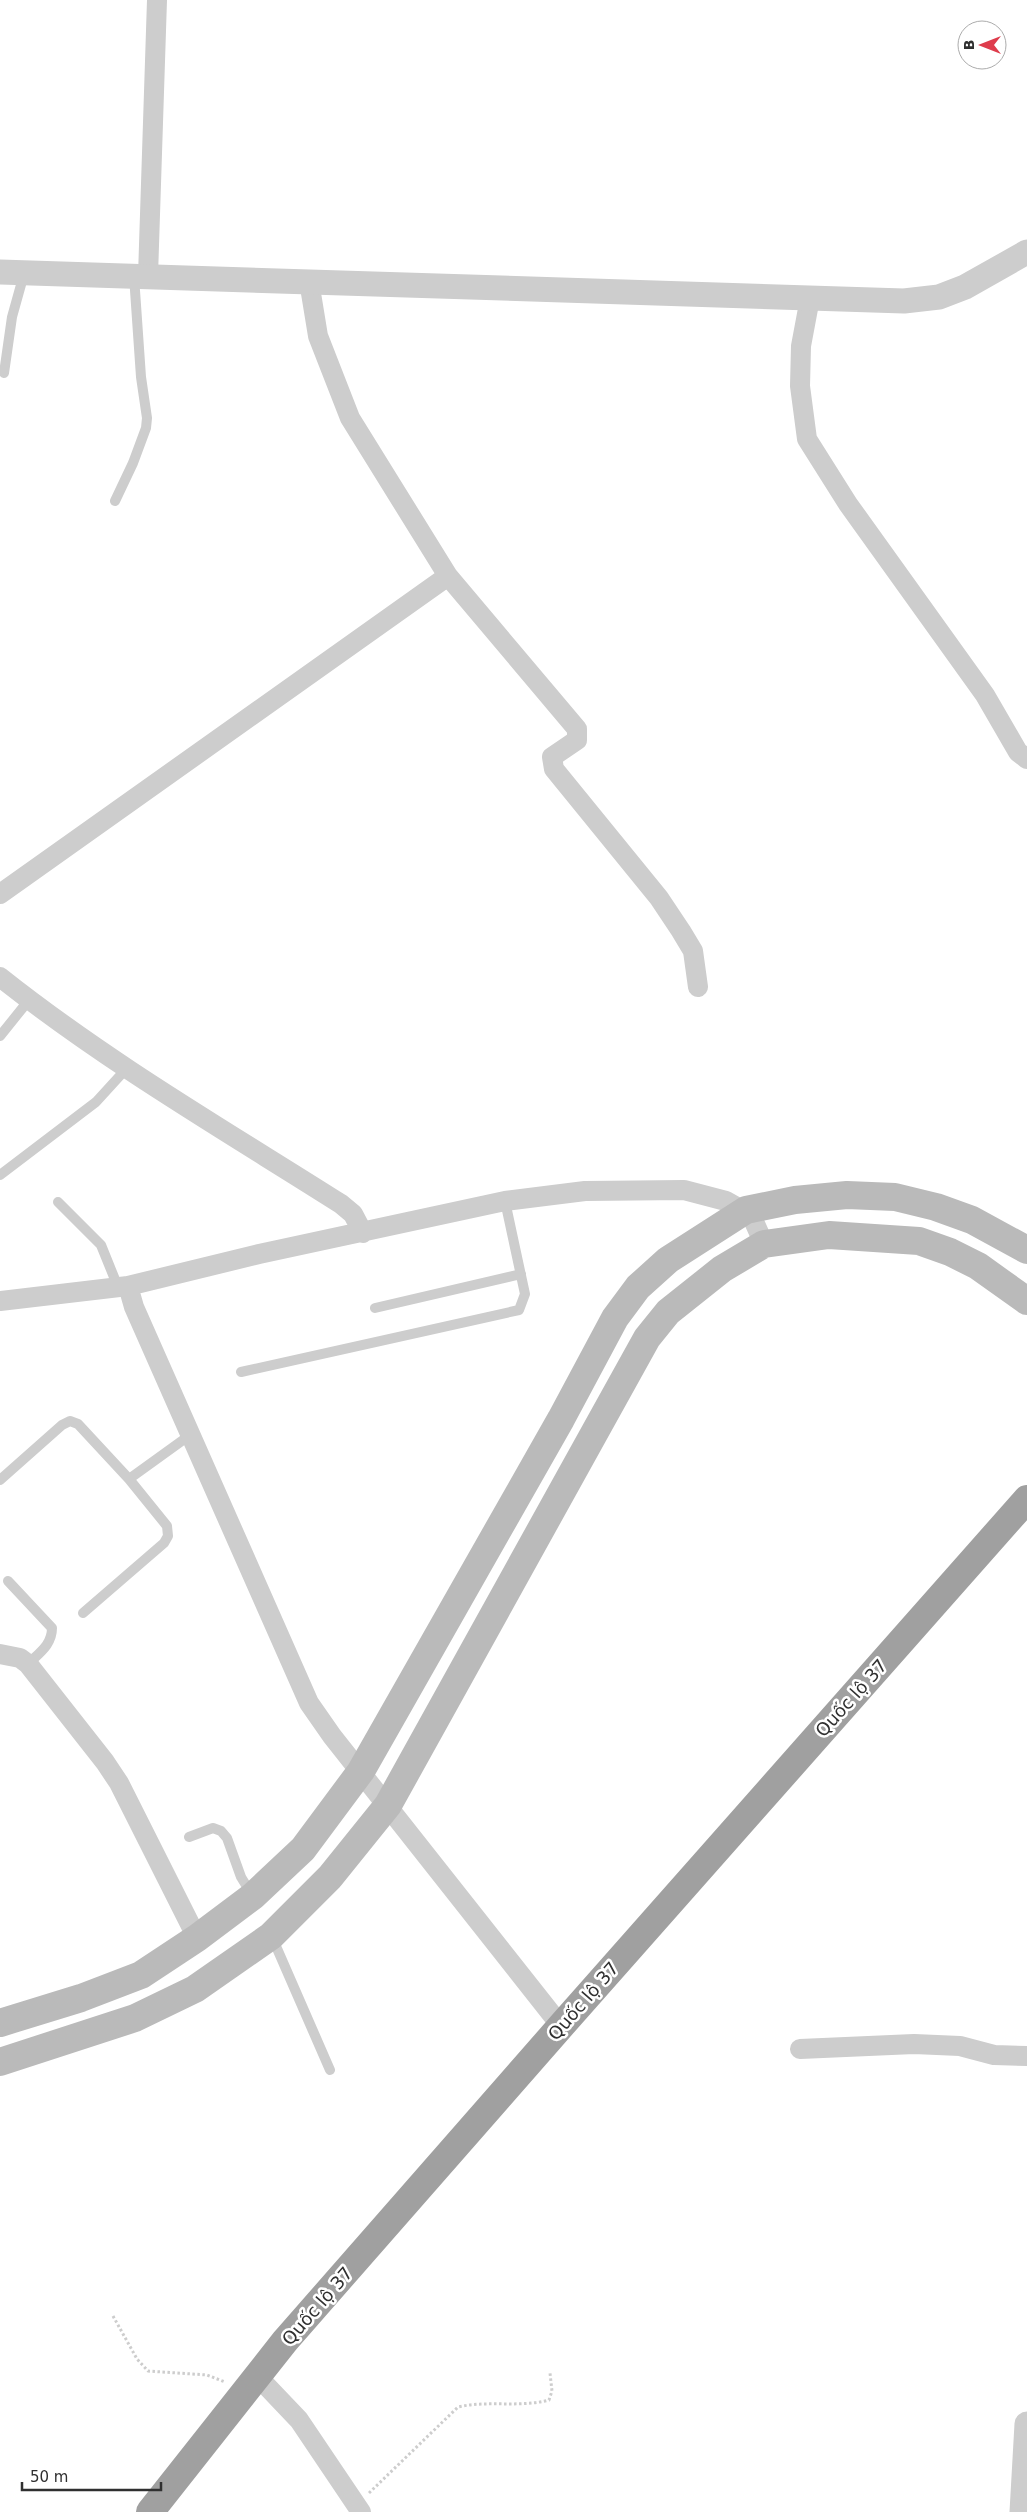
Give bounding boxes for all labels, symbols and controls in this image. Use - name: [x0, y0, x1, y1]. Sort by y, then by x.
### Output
- north arrow: [957, 20, 1007, 70]
- text: B: [961, 40, 977, 50]
- street label: Quốc lộ 37: [811, 1655, 891, 1741]
- street label: Quốc lộ 37: [543, 1958, 623, 2044]
- street label: Quốc lộ 37: [277, 2263, 357, 2349]
- scale bar: [22, 2460, 161, 2492]
- text: 50 m: [30, 2468, 68, 2486]

